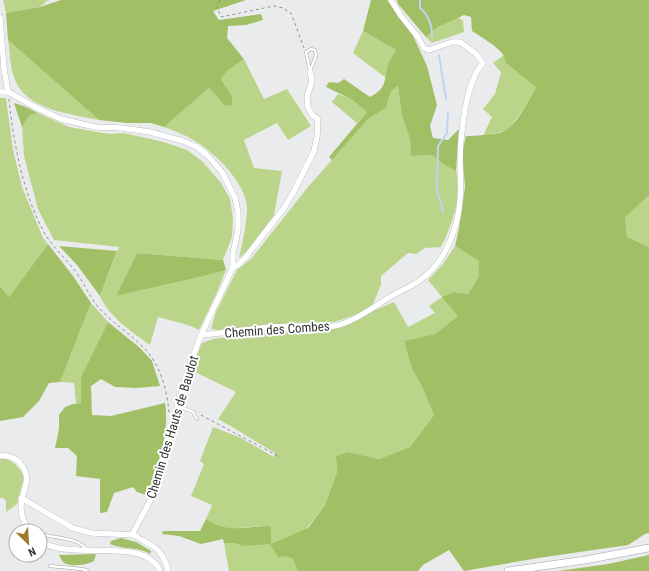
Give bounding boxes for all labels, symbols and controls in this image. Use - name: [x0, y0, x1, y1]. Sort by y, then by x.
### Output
- street label: Chemin des Combes: [224, 318, 330, 341]
- street label: Chemin des Hauts de Baudot: [144, 354, 201, 500]
- north arrow: [8, 523, 48, 563]
- text: N: [26, 544, 38, 559]

